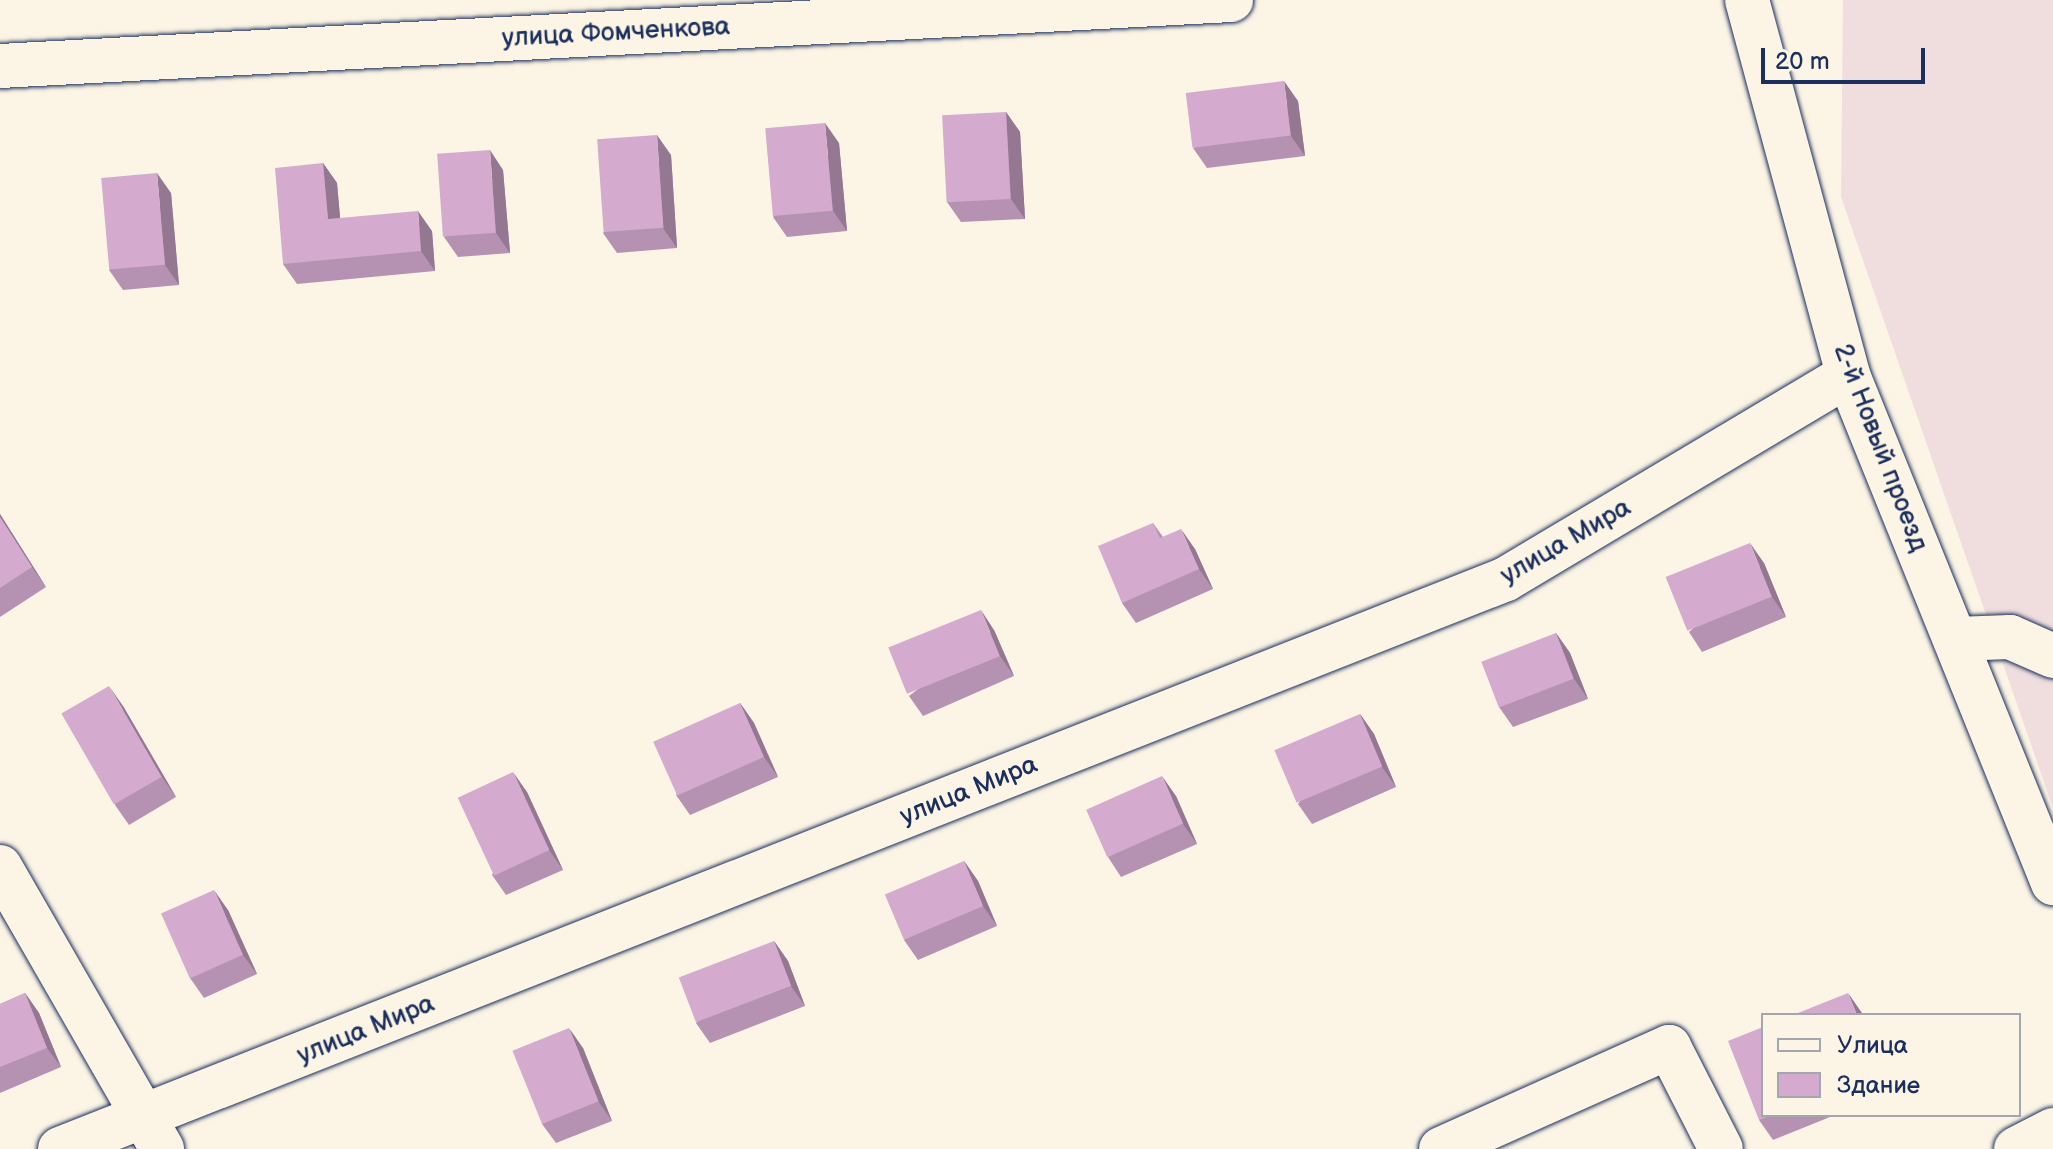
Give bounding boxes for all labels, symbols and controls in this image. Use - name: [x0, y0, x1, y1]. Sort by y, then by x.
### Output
- street label: улица Фомченкова: [501, 11, 731, 55]
- scale bar: [1765, 32, 1929, 82]
- text: 20 m: [1775, 47, 1830, 76]
- street label: 2-й Новый проезд: [1826, 340, 1934, 556]
- street label: улица Мира: [1495, 492, 1637, 592]
- street label: улица Мира: [896, 749, 1042, 833]
- street label: улица Мира: [293, 988, 439, 1072]
- legend: [1761, 1013, 2021, 1117]
- text: Улица: [1837, 1031, 1908, 1060]
- text: Здание: [1837, 1071, 1920, 1100]

